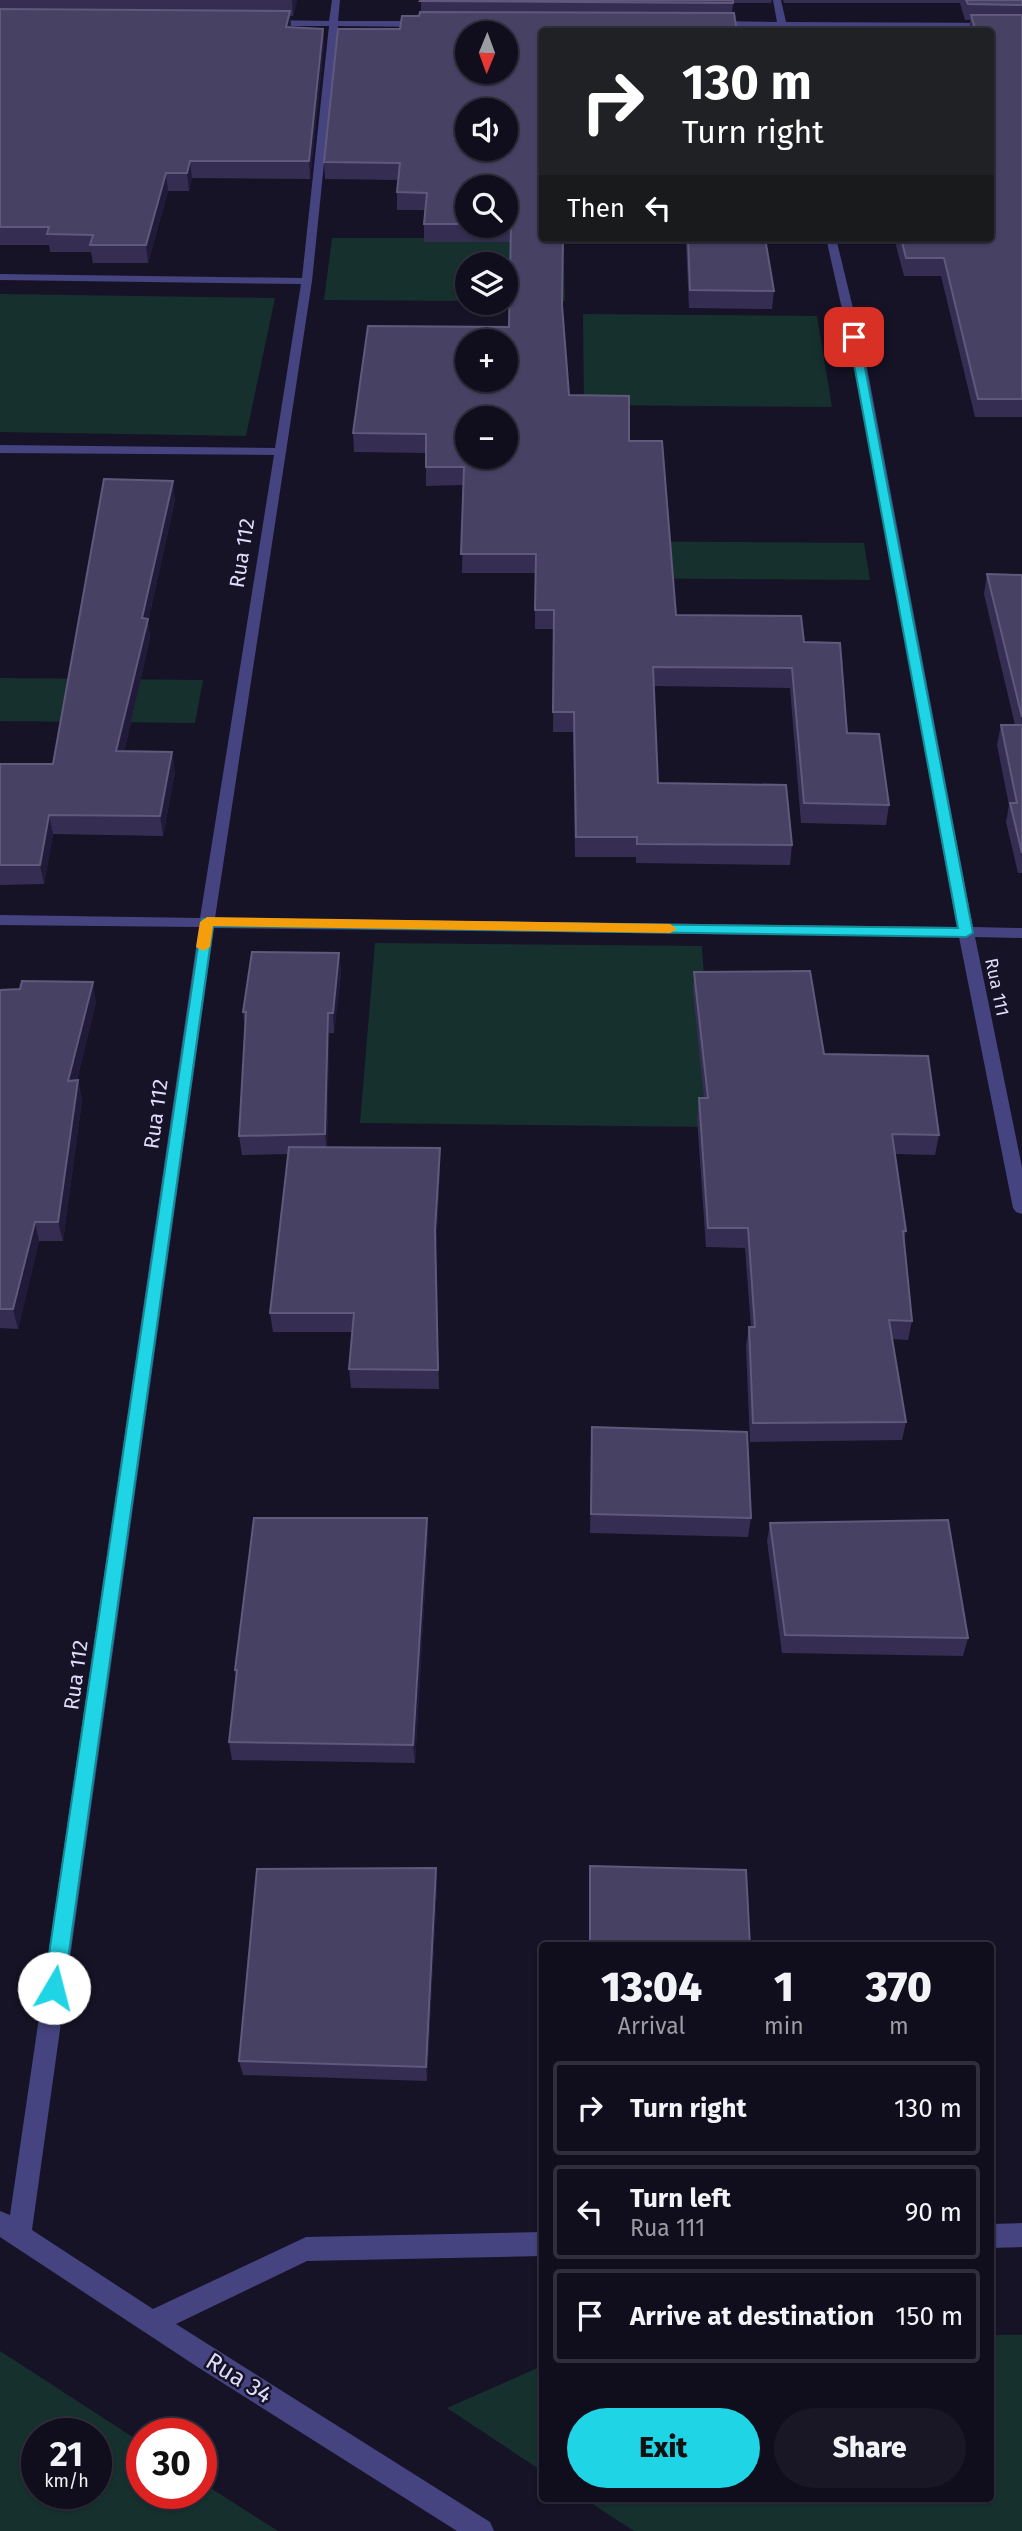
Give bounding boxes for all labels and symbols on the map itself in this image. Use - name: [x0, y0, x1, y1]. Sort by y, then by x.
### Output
- north arrow: [455, 21, 518, 84]
- pin: [824, 307, 884, 367]
- street label: Rua 112: [224, 516, 260, 590]
- street label: Rua 111: [980, 956, 1014, 1018]
- street label: Rua 112: [138, 1077, 174, 1151]
- street label: Rua 112: [58, 1638, 94, 1712]
- position arrow: [17, 1951, 91, 2025]
- street label: Rua 34: [201, 2347, 277, 2409]
- speed limit sign: 30: [126, 2418, 217, 2509]

